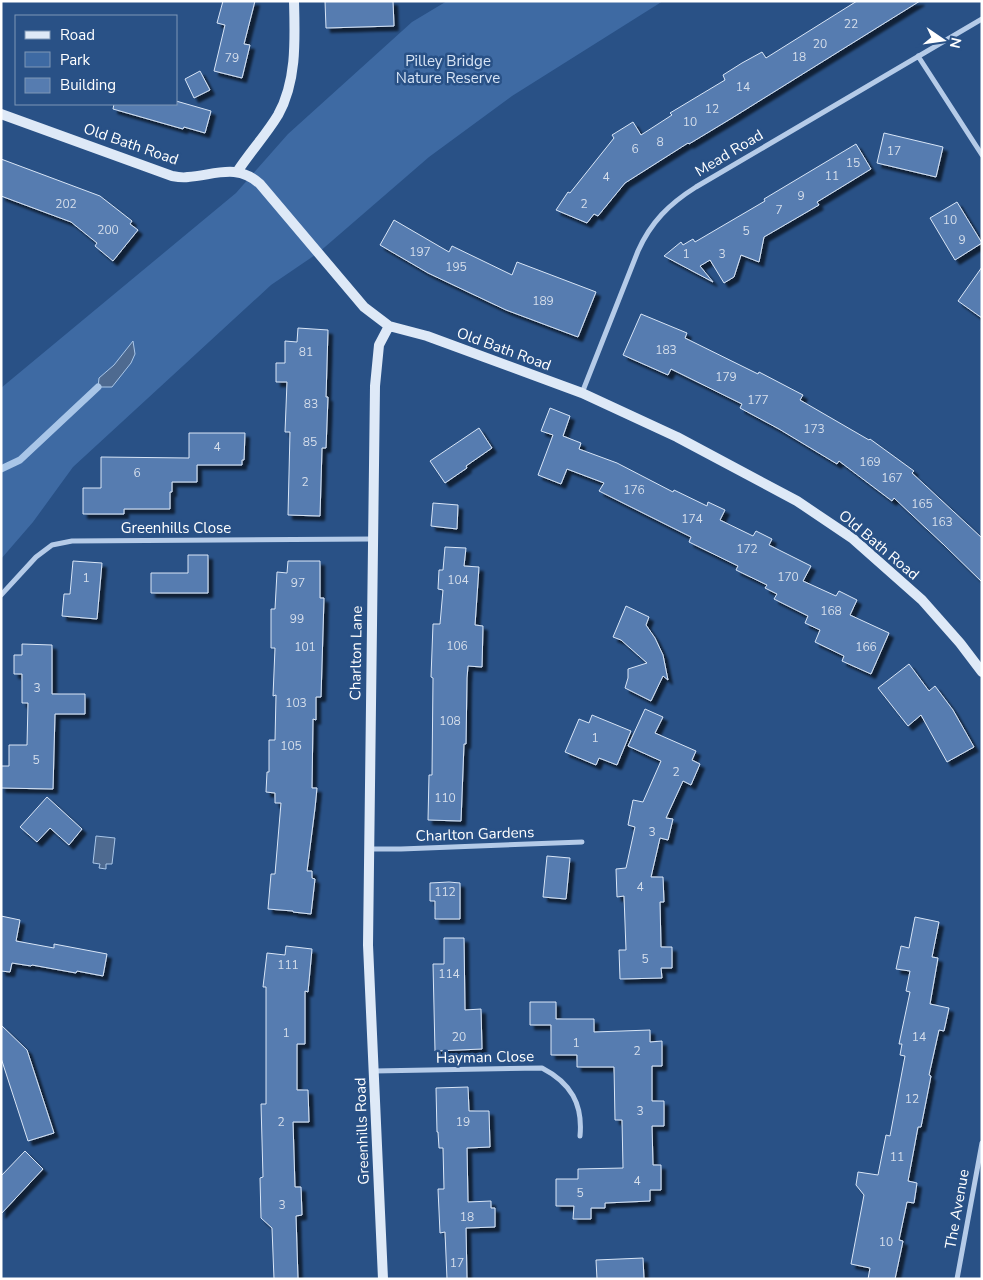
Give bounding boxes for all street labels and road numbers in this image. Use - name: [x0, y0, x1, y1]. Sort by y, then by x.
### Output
- street label: Old Bath Road: [81, 118, 181, 170]
- street label: Mead Road: [691, 125, 767, 181]
- street label: Old Bath Road: [454, 323, 554, 375]
- street label: Old Bath Road: [835, 505, 923, 585]
- street label: Greenhills Close: [121, 518, 231, 538]
- street label: Charlton Lane: [345, 605, 367, 701]
- street label: Charlton Gardens: [415, 822, 535, 846]
- street label: Hayman Close: [436, 1046, 534, 1068]
- street label: Greenhills Road: [350, 1077, 374, 1185]
- street label: The Avenue: [940, 1168, 974, 1250]

